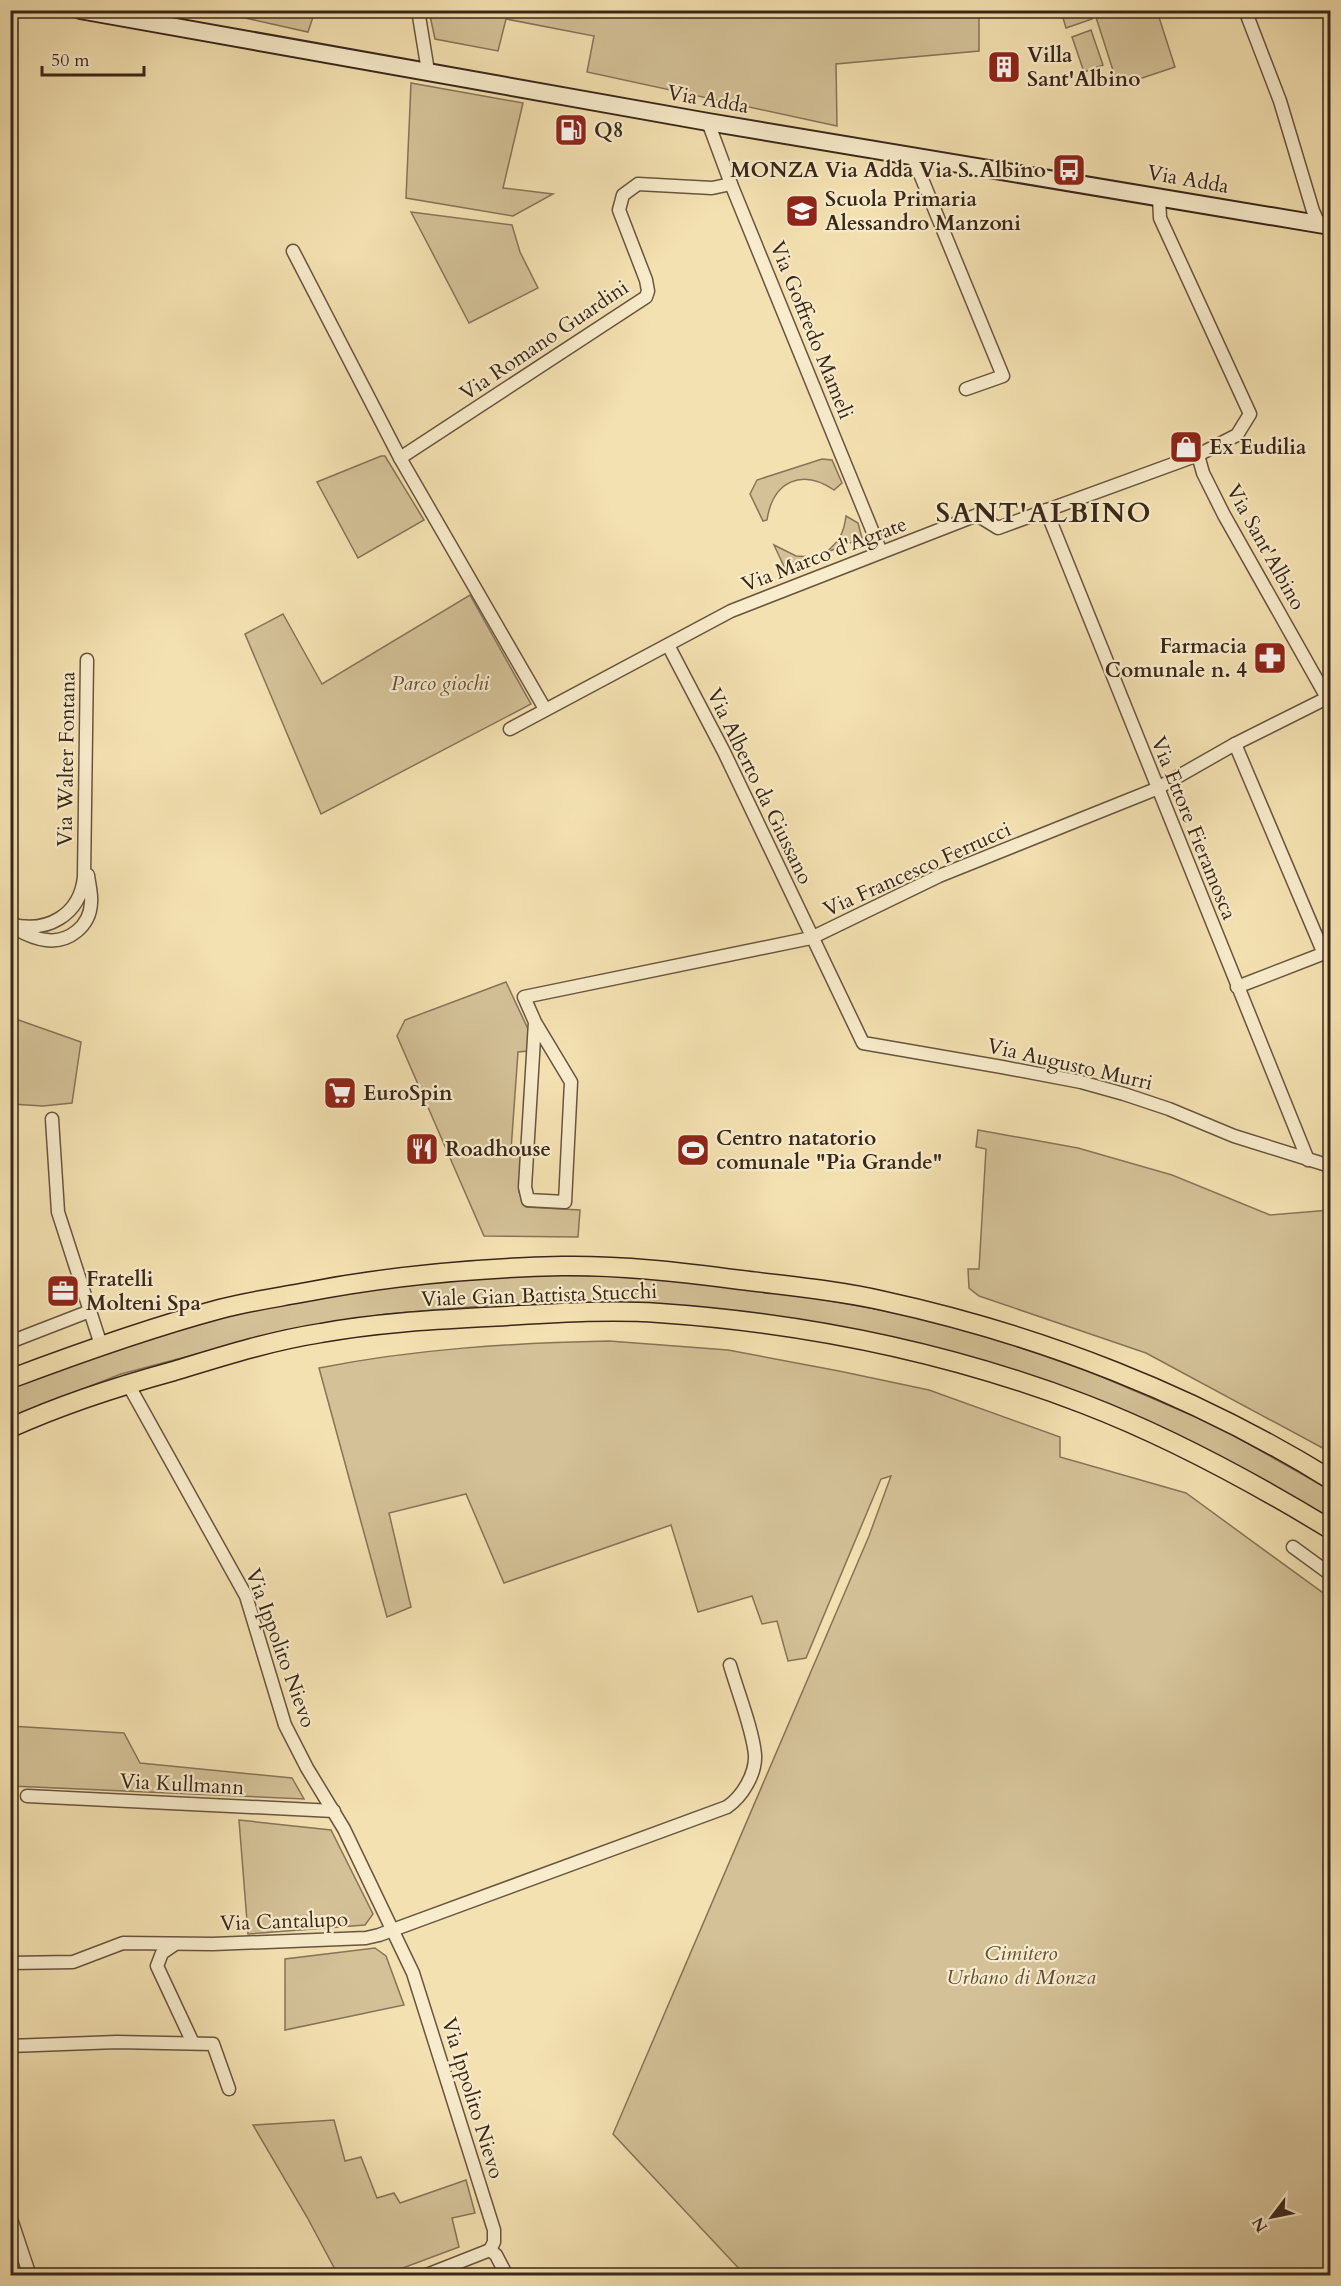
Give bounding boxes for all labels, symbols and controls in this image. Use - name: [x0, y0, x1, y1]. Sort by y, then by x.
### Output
- scale bar: [42, 39, 144, 77]
- place label: Villa Sant'Albino: [1027, 41, 1141, 94]
- text: 50 m: [51, 48, 90, 73]
- building icon: Villa Sant'Albino: [986, 49, 1022, 85]
- street label: Via Adda: [665, 78, 751, 121]
- fuel station icon: Q8: [553, 112, 589, 148]
- place label: Q8: [594, 116, 623, 145]
- bus stop icon: MONZA Via Adda Via S. Albino: [1051, 152, 1087, 188]
- place label: MONZA Via Adda Via S. Albino: [730, 156, 1046, 185]
- street label: Via Adda: [1145, 158, 1231, 201]
- place label: Scuola Primaria Alessandro Manzoni: [825, 185, 1021, 238]
- school or university icon: Scuola Primaria Alessandro Manzoni: [784, 193, 820, 229]
- street label: Via Goffredo Mameli: [763, 237, 860, 424]
- street label: Via Romano Guardini: [454, 273, 634, 408]
- shop icon: Ex Eudilia: [1168, 429, 1204, 465]
- place label: Ex Eudilia: [1209, 433, 1307, 462]
- street label: Via Sant'Albino: [1219, 479, 1312, 615]
- district label: SANT'ALBINO: [936, 495, 1152, 532]
- street label: Via Marco d'Agrate: [737, 510, 911, 599]
- place label: Farmacia Comunale n. 4: [1105, 632, 1248, 685]
- pharmacy icon: Farmacia Comunale n. 4: [1252, 640, 1288, 676]
- park label: Parco giochi: [391, 669, 489, 698]
- street label: Via Walter Fontana: [50, 671, 83, 847]
- street label: Via Alberto da Giussano: [699, 683, 820, 889]
- street label: Via Ettore Fieramosca: [1143, 732, 1244, 924]
- street label: Via Francesco Ferrucci: [819, 815, 1016, 924]
- street label: Via Augusto Murri: [984, 1031, 1156, 1098]
- supermarket icon: EuroSpin: [322, 1075, 358, 1111]
- place label: EuroSpin: [363, 1079, 453, 1108]
- place label: Centro natatorio comunale "Pia Grande": [716, 1124, 942, 1177]
- restaurant icon: Roadhouse: [404, 1131, 440, 1167]
- sports icon: Centro natatorio comunale "Pia Grande": [675, 1132, 711, 1168]
- place label: Roadhouse: [445, 1135, 551, 1164]
- place label: Fratelli Molteni Spa: [86, 1265, 201, 1318]
- office icon: Fratelli Molteni Spa: [45, 1273, 81, 1309]
- street label: Viale Gian Battista Stucchi: [420, 1277, 658, 1314]
- street label: Via Ippolito Nievo: [238, 1565, 323, 1732]
- street label: Via Kullmann: [119, 1767, 245, 1802]
- street label: Via Cantalupo: [219, 1905, 349, 1938]
- park label: Cimitero Urbano di Monza: [946, 1939, 1096, 1992]
- street label: Via Ippolito Nievo: [434, 2014, 511, 2182]
- north arrow: [1242, 2187, 1302, 2247]
- text: N: [1247, 2213, 1273, 2236]

